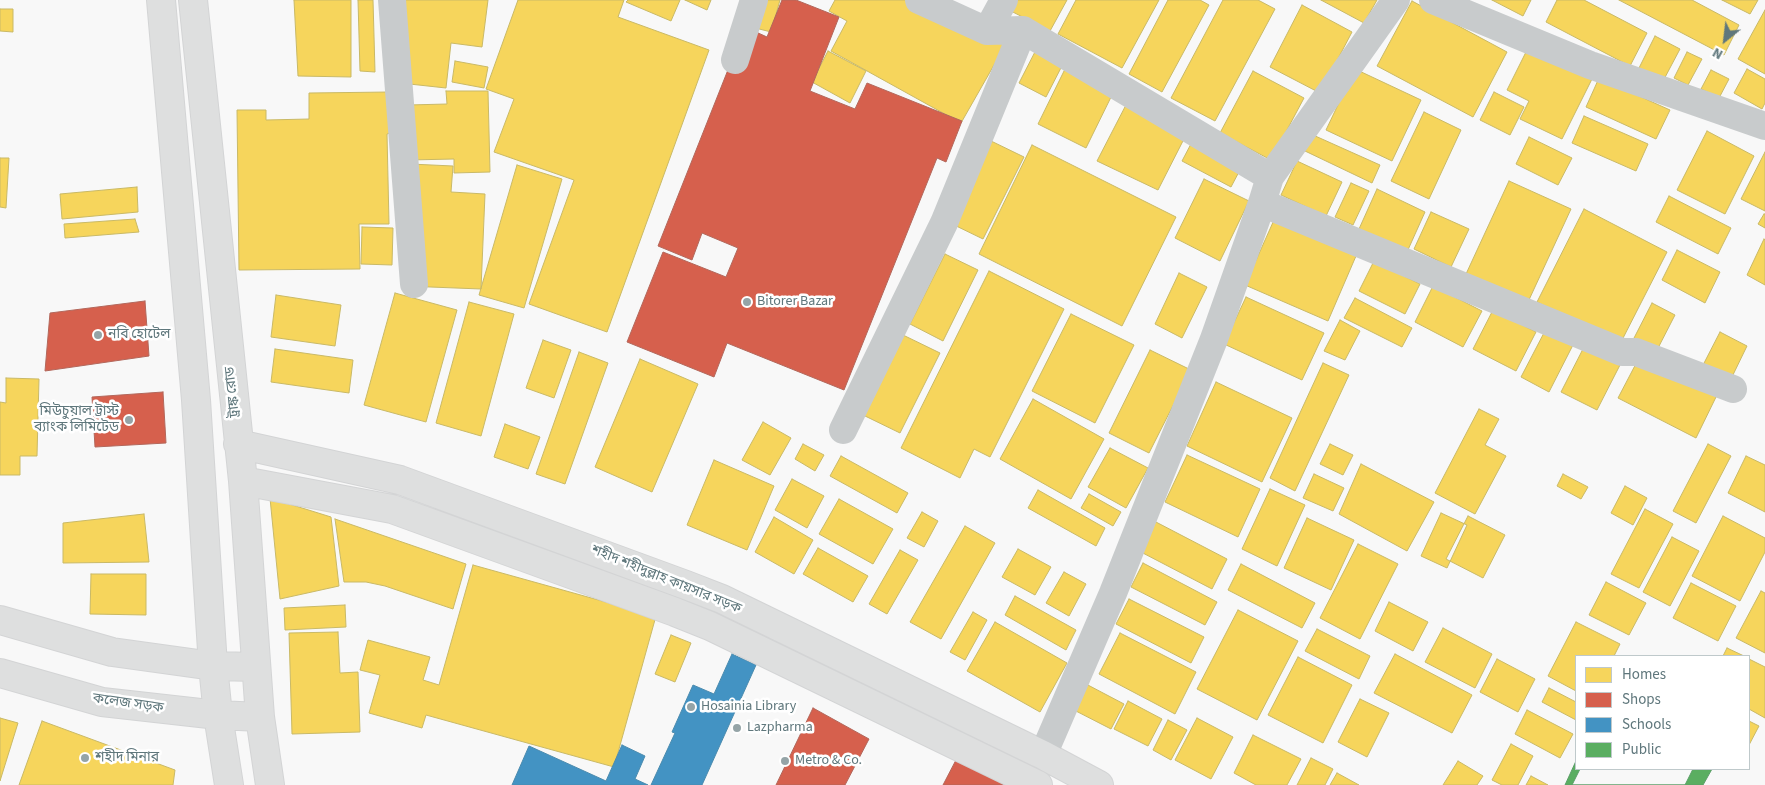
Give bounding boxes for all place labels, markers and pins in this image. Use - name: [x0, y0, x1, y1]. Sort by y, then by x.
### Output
- place label: Bitorer Bazar: [757, 294, 833, 310]
- marker: Bitorer Bazar: [741, 296, 753, 308]
- place label: নবি হোটেল: [108, 327, 170, 343]
- marker: নবি হোটেল: [92, 329, 104, 341]
- place label: মিউচুয়াল ট্রাস্ট ব্যাংক লিমিটেড: [34, 404, 119, 437]
- marker: মিউচুয়াল ট্রাস্ট ব্যাংক লিমিটেড: [123, 414, 135, 426]
- place label: Hosainia Library: [701, 699, 796, 715]
- marker: Hosainia Library: [685, 701, 697, 713]
- place label: Lazpharma: [747, 720, 813, 736]
- marker: Lazpharma: [731, 722, 743, 734]
- place label: শহীদ মিনার: [95, 750, 159, 766]
- marker: শহীদ মিনার: [79, 752, 91, 764]
- place label: Metro & Co.: [795, 753, 862, 769]
- marker: Metro & Co.: [779, 755, 791, 767]

